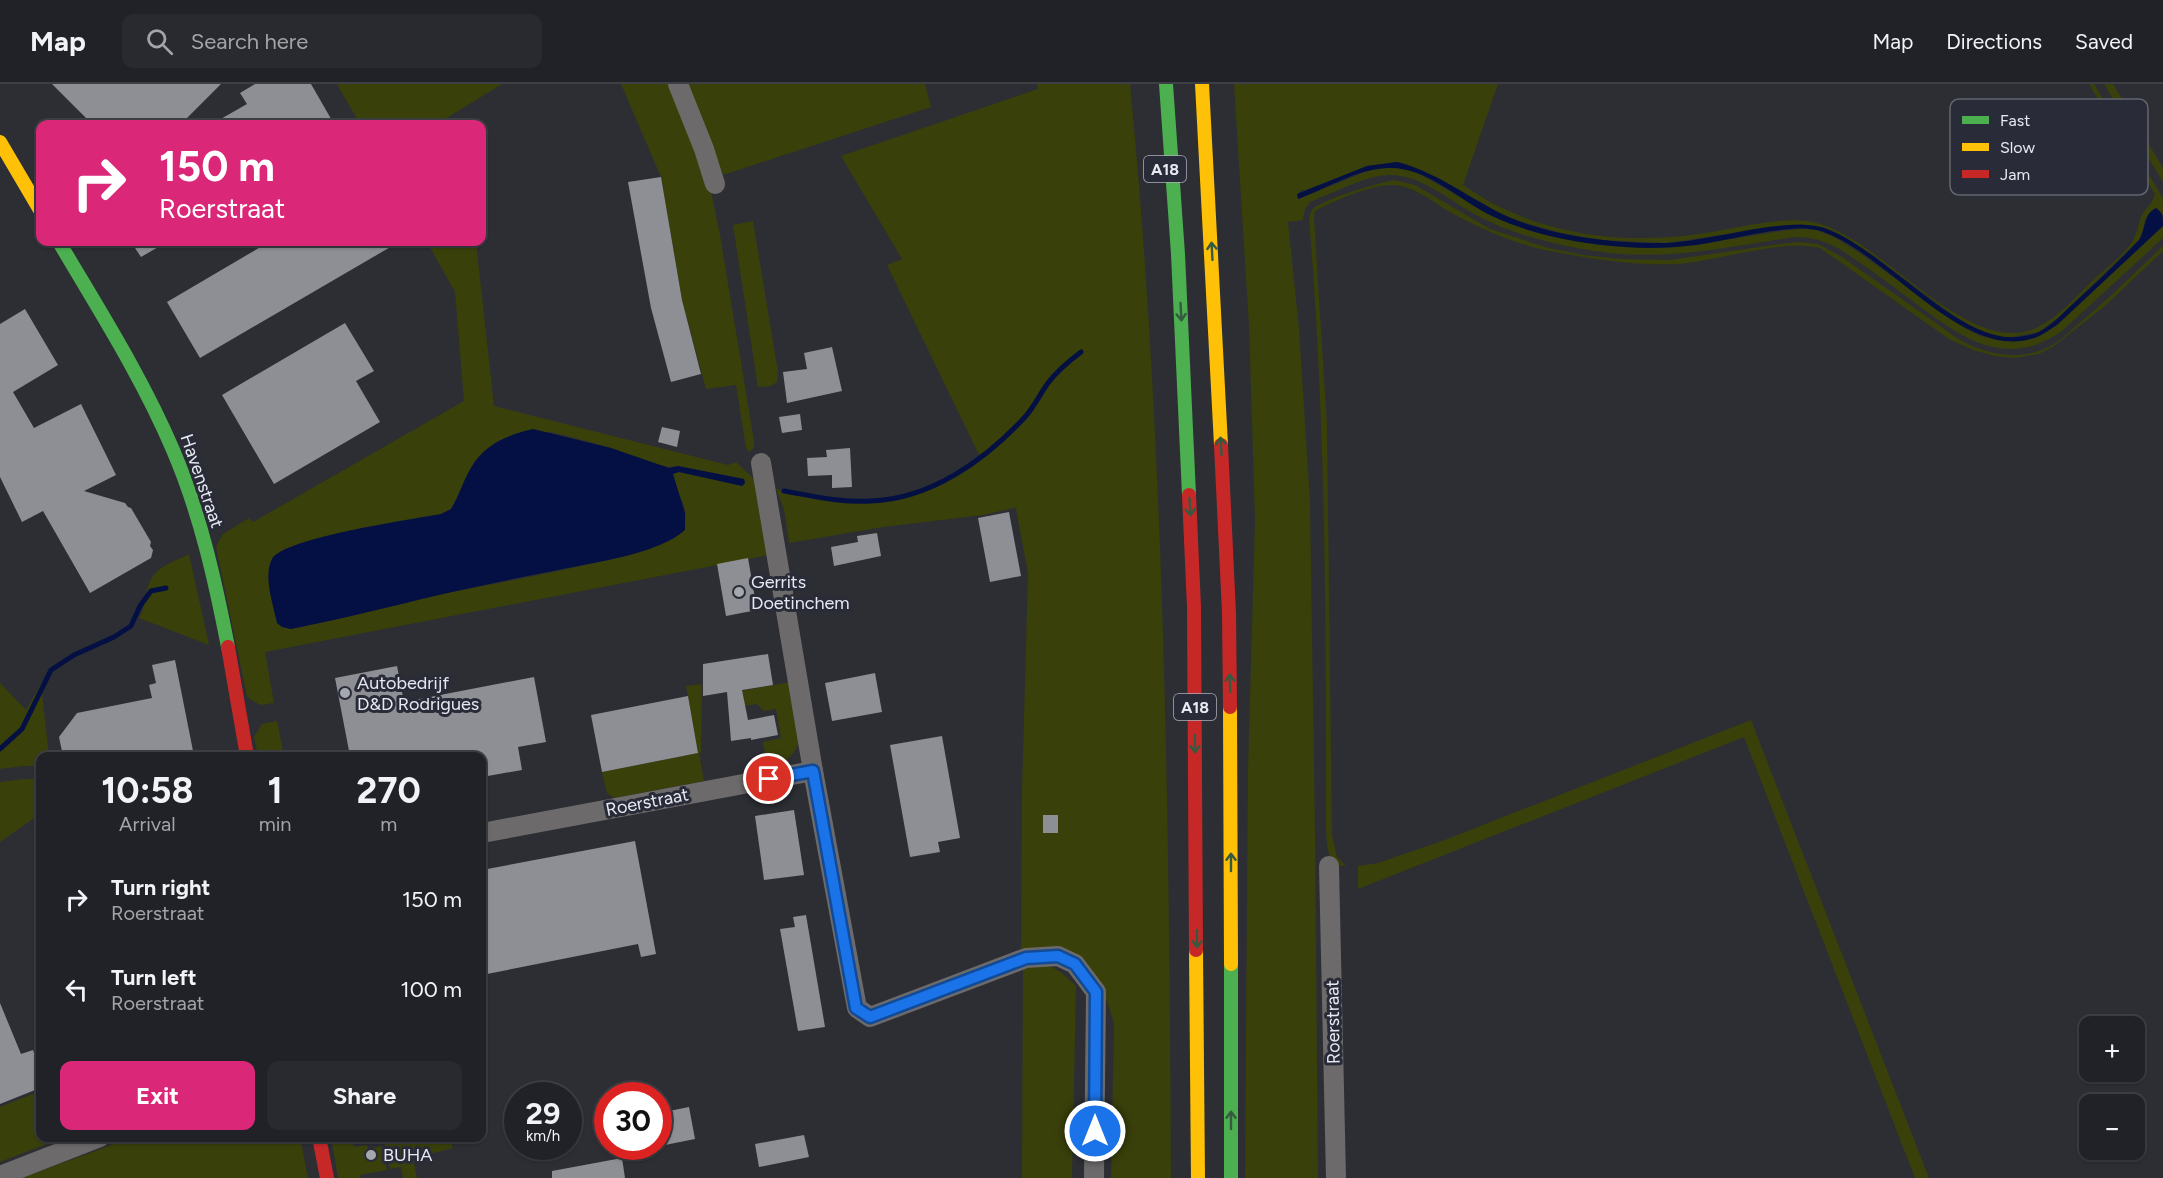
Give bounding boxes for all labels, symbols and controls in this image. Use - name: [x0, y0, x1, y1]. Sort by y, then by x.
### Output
- search box: [122, 14, 542, 68]
- text: Map: [30, 24, 86, 58]
- icon: search: [143, 25, 176, 58]
- text: Search here: [191, 28, 308, 55]
- text: Map: [1872, 29, 1913, 54]
- text: Directions: [1946, 29, 2042, 54]
- text: Saved: [2075, 29, 2133, 54]
- legend: [1950, 99, 2148, 195]
- text: Fast: [2000, 111, 2030, 130]
- text: Slow: [2000, 138, 2035, 157]
- text: 150 m: [159, 141, 275, 192]
- icon: right: [60, 144, 138, 222]
- road number: A18: [1144, 156, 1186, 182]
- text: Jam: [2000, 165, 2030, 184]
- text: Roerstraat: [159, 192, 285, 225]
- one-way arrow: [1206, 242, 1217, 262]
- one-way arrow: [1175, 302, 1186, 322]
- street label: Havenstraat: [176, 431, 228, 531]
- one-way arrow: [1215, 436, 1226, 456]
- one-way arrow: [1184, 497, 1195, 517]
- place label: Gerrits Doetinchem: [751, 571, 850, 614]
- marker: Gerrits Doetinchem: [732, 585, 746, 599]
- place label: Autobedrijf D&D Rodrigues: [357, 672, 479, 715]
- one-way arrow: [1224, 673, 1236, 693]
- marker: Autobedrijf D&D Rodrigues: [338, 686, 352, 700]
- road number: A18: [1174, 694, 1216, 720]
- one-way arrow: [1189, 733, 1201, 753]
- pin: [743, 753, 794, 804]
- icon: arrive: [752, 762, 785, 795]
- text: 10:58: [101, 769, 193, 812]
- text: 1: [267, 769, 283, 812]
- text: 270: [357, 769, 421, 812]
- street label: Roerstraat: [604, 783, 691, 821]
- text: Arrival: [119, 812, 176, 836]
- text: min: [259, 812, 291, 836]
- text: m: [380, 812, 397, 836]
- one-way arrow: [1225, 852, 1237, 872]
- text: Turn right: [111, 874, 210, 901]
- icon: right: [60, 883, 93, 916]
- text: 150 m: [402, 886, 462, 913]
- text: Roerstraat: [111, 901, 204, 925]
- one-way arrow: [1191, 928, 1203, 948]
- text: Turn left: [111, 964, 197, 991]
- icon: left: [60, 973, 93, 1006]
- text: 100 m: [401, 976, 462, 1003]
- street label: Roerstraat: [1321, 980, 1345, 1064]
- text: Roerstraat: [111, 991, 204, 1015]
- map controls: [2079, 1016, 2145, 1160]
- button: +: [2079, 1016, 2145, 1082]
- button: Exit: [60, 1061, 255, 1130]
- button: Share: [267, 1061, 462, 1130]
- speed limit sign: 30: [594, 1082, 672, 1160]
- button: −: [2079, 1094, 2145, 1160]
- text: 29: [526, 1095, 560, 1132]
- position arrow: [1063, 1099, 1127, 1163]
- one-way arrow: [1225, 1110, 1237, 1130]
- text: km/h: [526, 1127, 560, 1145]
- place label: BUHA: [383, 1144, 432, 1166]
- marker: BUHA: [364, 1148, 378, 1162]

